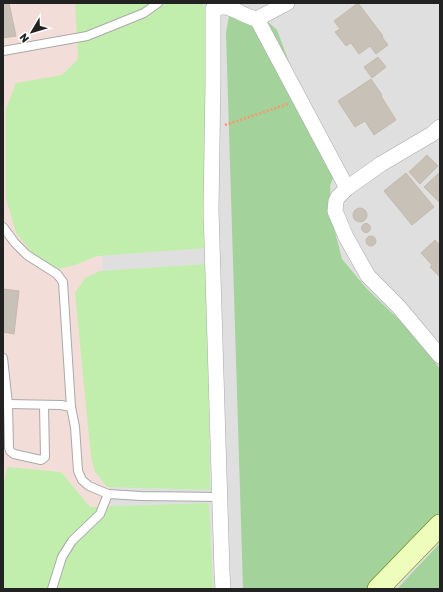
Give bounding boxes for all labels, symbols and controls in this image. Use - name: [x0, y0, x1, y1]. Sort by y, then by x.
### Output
- north arrow: [12, 12, 52, 52]
- text: N: [17, 31, 32, 45]

